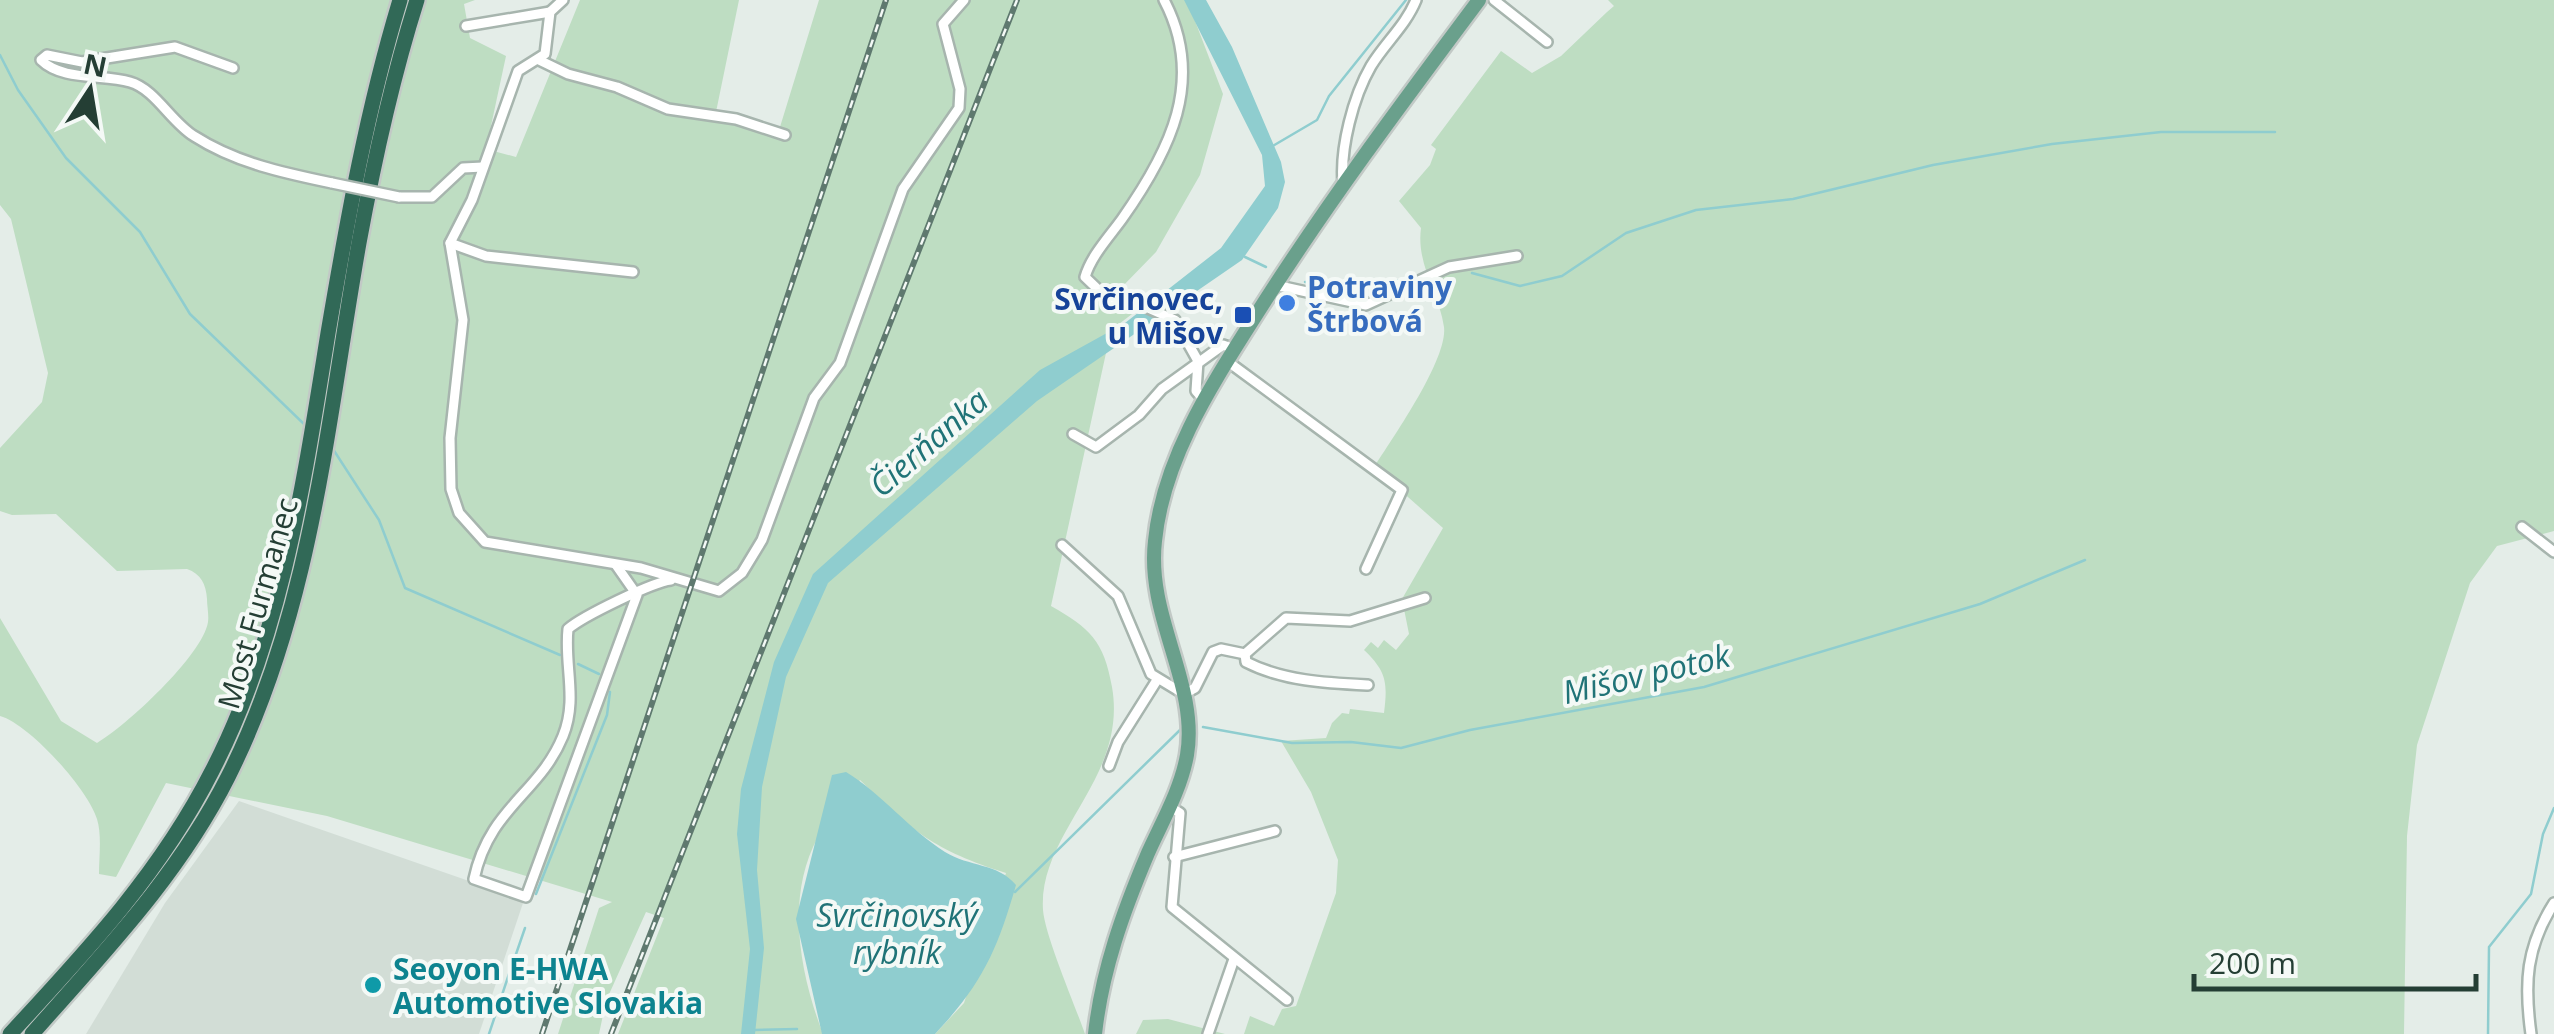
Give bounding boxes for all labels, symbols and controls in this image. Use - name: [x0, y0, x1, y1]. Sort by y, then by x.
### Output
- north arrow: [40, 40, 140, 140]
- text: N: [80, 44, 110, 86]
- place label: Potraviny Štrbová: [1307, 266, 1453, 341]
- place label: Svrčinovec, u Mišov: [1054, 278, 1224, 353]
- marker: Potraviny Štrbová: [1276, 292, 1298, 314]
- marker: Svrčinovec, u Mišov: [1232, 304, 1254, 326]
- water label: Čierňanka: [859, 378, 997, 506]
- street label: Most Furmanec: [207, 493, 307, 713]
- water label: Mišov potok: [1558, 633, 1735, 713]
- water label: Svrčinovský rybník: [816, 893, 980, 973]
- scale bar: [2194, 929, 2476, 991]
- text: 200 m: [2209, 942, 2296, 983]
- place label: Seoyon E-HWA Automotive Slovakia: [393, 948, 703, 1023]
- marker: Seoyon E-HWA Automotive Slovakia: [362, 974, 384, 996]

